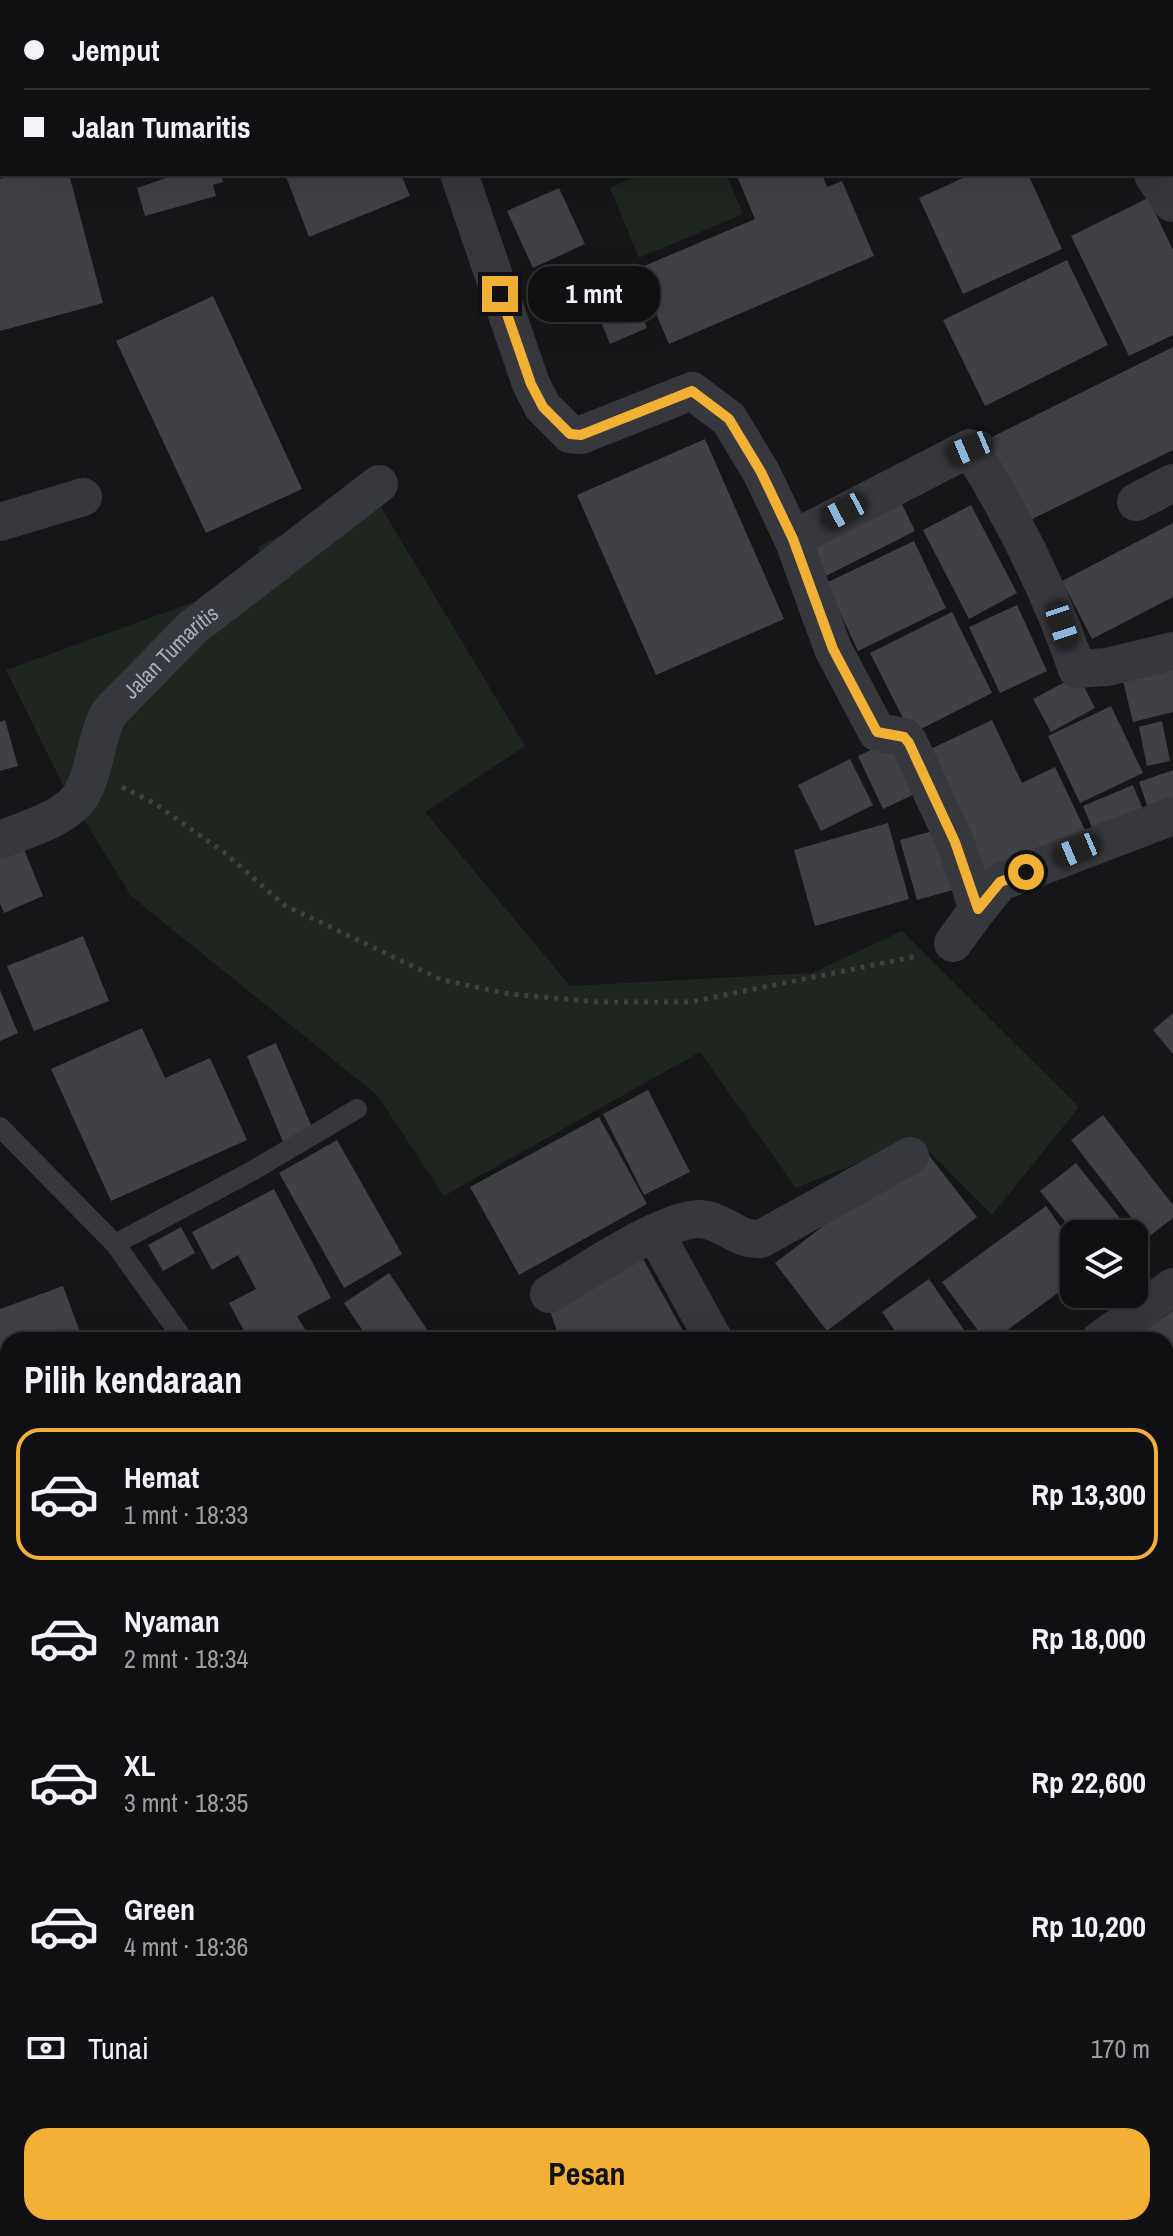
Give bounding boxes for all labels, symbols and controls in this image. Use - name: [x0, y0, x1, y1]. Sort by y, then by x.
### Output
- text: Jemput: [72, 30, 159, 70]
- text: Jalan Tumaritis: [72, 107, 251, 147]
- callout: 1 mnt: [528, 266, 660, 322]
- route end: [482, 276, 518, 312]
- text: 1 mnt: [566, 276, 622, 311]
- car: [943, 428, 997, 468]
- car: [817, 489, 871, 533]
- street label: Jalan Tumaritis: [116, 598, 224, 705]
- car: [1043, 598, 1081, 652]
- car: [1050, 830, 1104, 870]
- route start: [1008, 854, 1044, 890]
- map controls: [1060, 1220, 1148, 1308]
- button: layers: [1060, 1220, 1148, 1308]
- text: Pilih kendaraan: [24, 1356, 242, 1404]
- text: Hemat: [124, 1457, 199, 1497]
- icon: car: [28, 1458, 100, 1530]
- text: Rp 13,300: [1031, 1474, 1146, 1514]
- text: 1 mnt · 18:33: [124, 1497, 248, 1532]
- text: Nyaman: [124, 1601, 220, 1641]
- icon: car: [28, 1602, 100, 1674]
- text: Rp 18,000: [1031, 1618, 1146, 1658]
- text: 2 mnt · 18:34: [124, 1641, 248, 1676]
- text: XL: [124, 1745, 155, 1785]
- icon: car: [28, 1746, 100, 1818]
- text: Rp 22,600: [1031, 1762, 1146, 1802]
- text: 3 mnt · 18:35: [124, 1785, 248, 1820]
- text: Green: [124, 1889, 195, 1929]
- icon: car: [28, 1890, 100, 1962]
- text: Rp 10,200: [1031, 1906, 1146, 1946]
- text: 4 mnt · 18:36: [124, 1929, 248, 1964]
- icon: cash: [24, 2026, 68, 2070]
- text: Tunai: [88, 2028, 149, 2068]
- text: 170 m: [1091, 2031, 1150, 2066]
- button: Pesan: [24, 2128, 1150, 2220]

